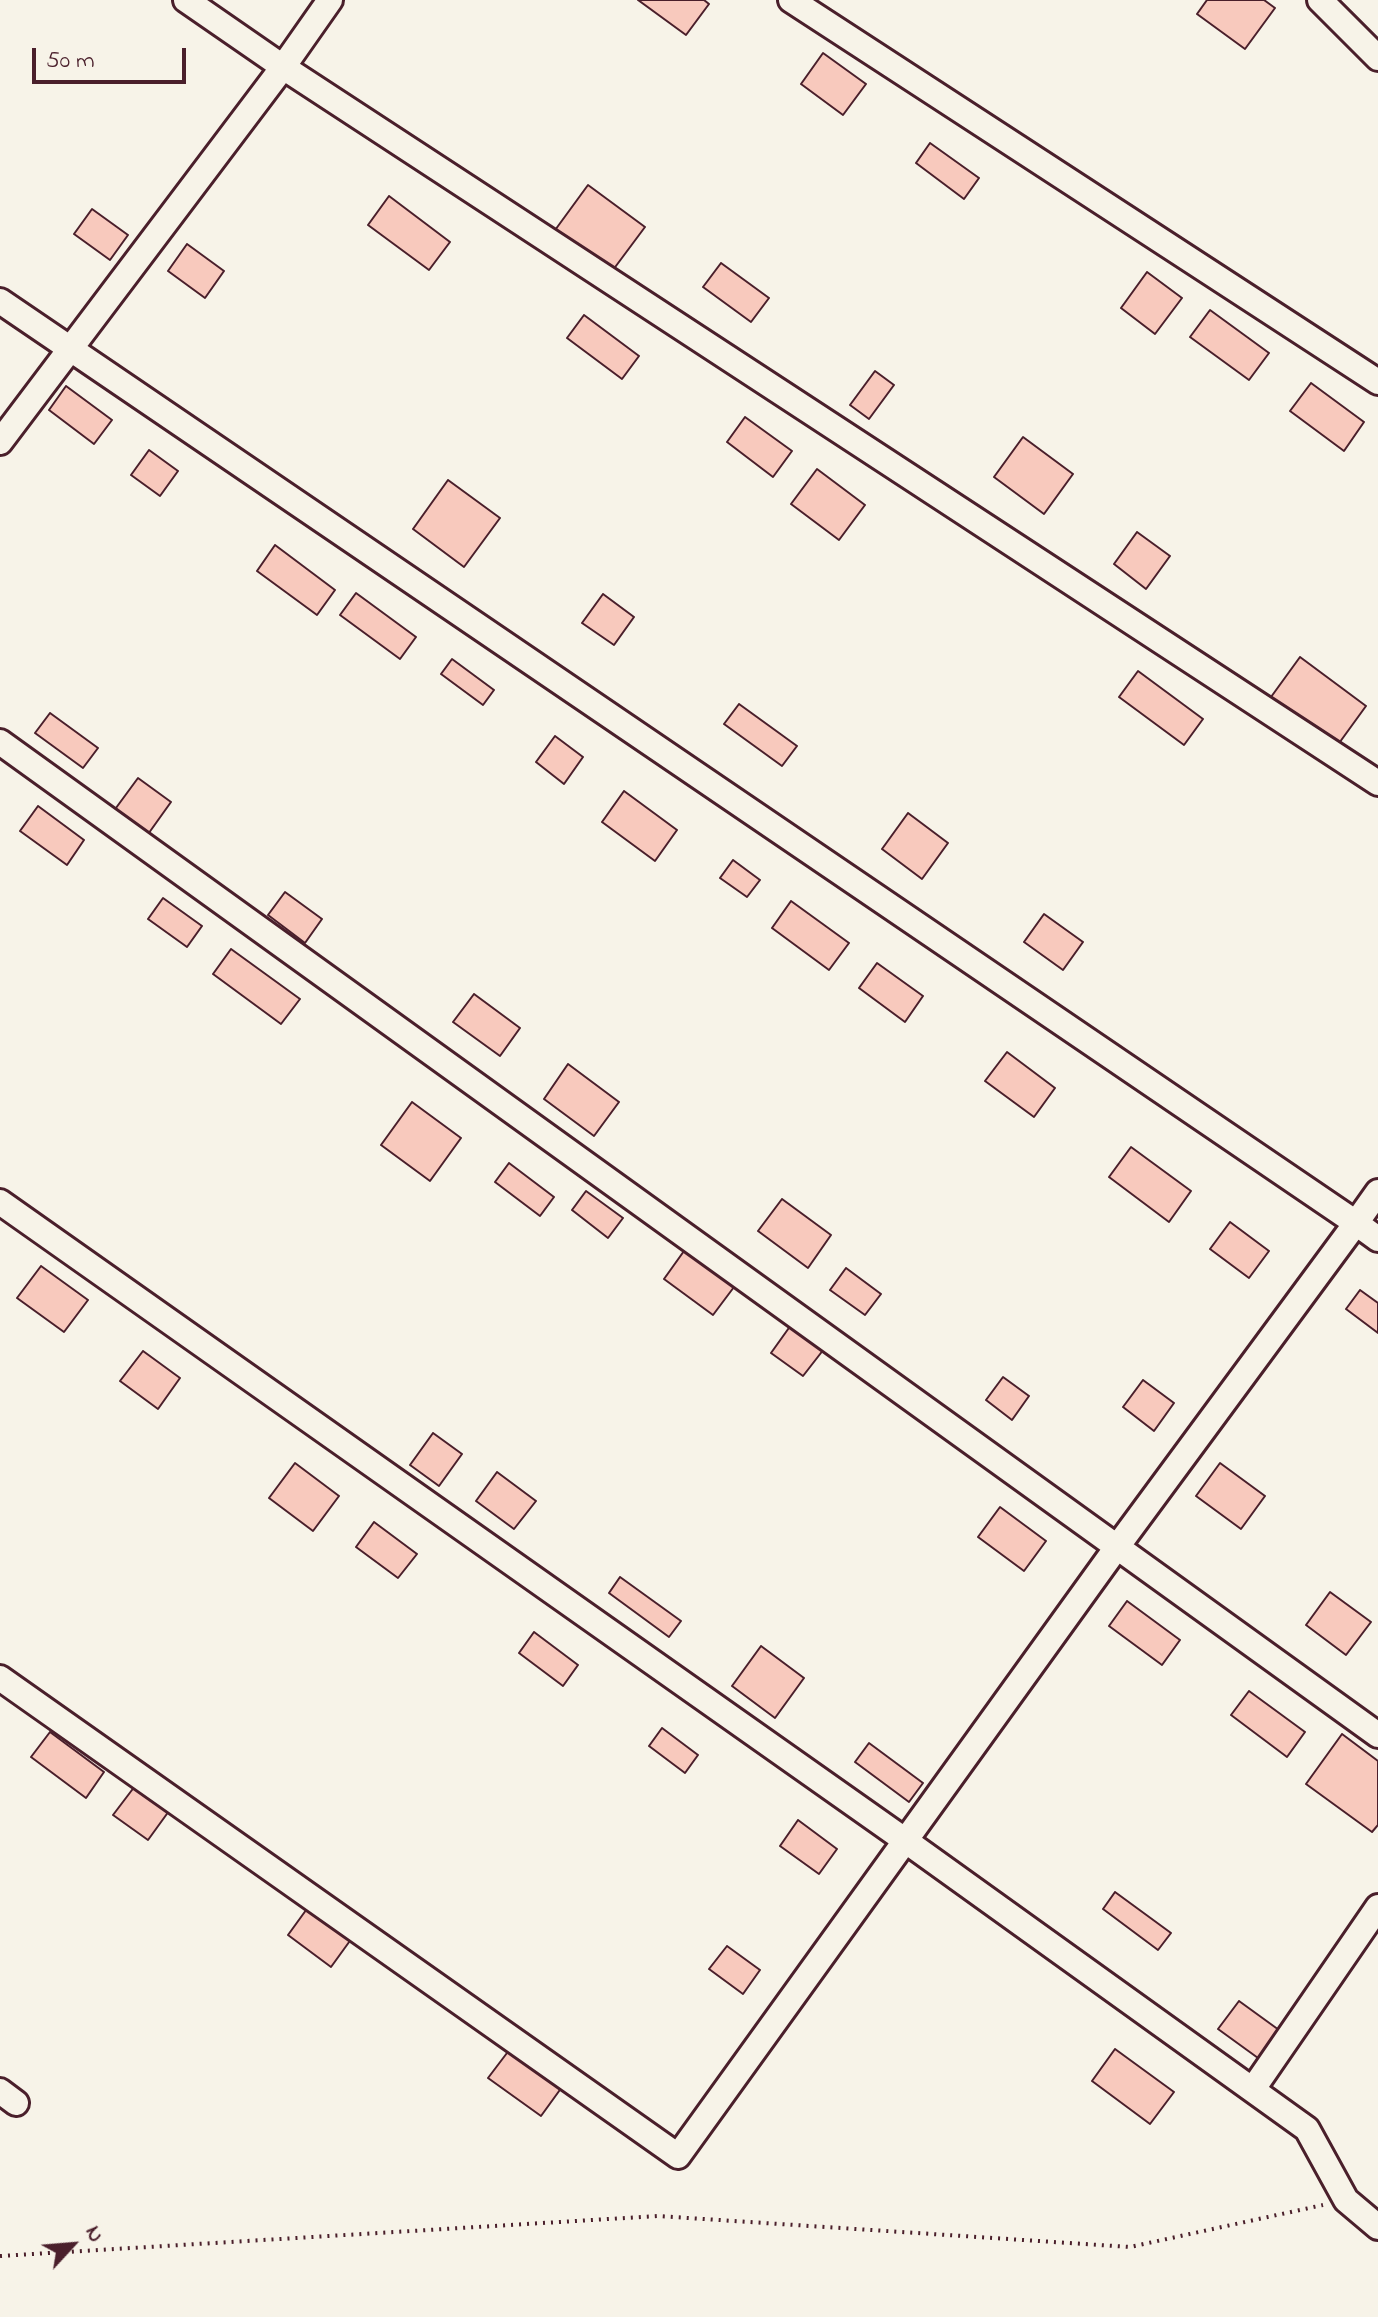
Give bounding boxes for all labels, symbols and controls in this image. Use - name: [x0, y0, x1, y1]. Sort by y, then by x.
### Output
- scale bar: [36, 32, 190, 82]
- text: 50 m: [46, 44, 95, 79]
- north arrow: [32, 2205, 112, 2285]
- text: N: [76, 2221, 111, 2248]

